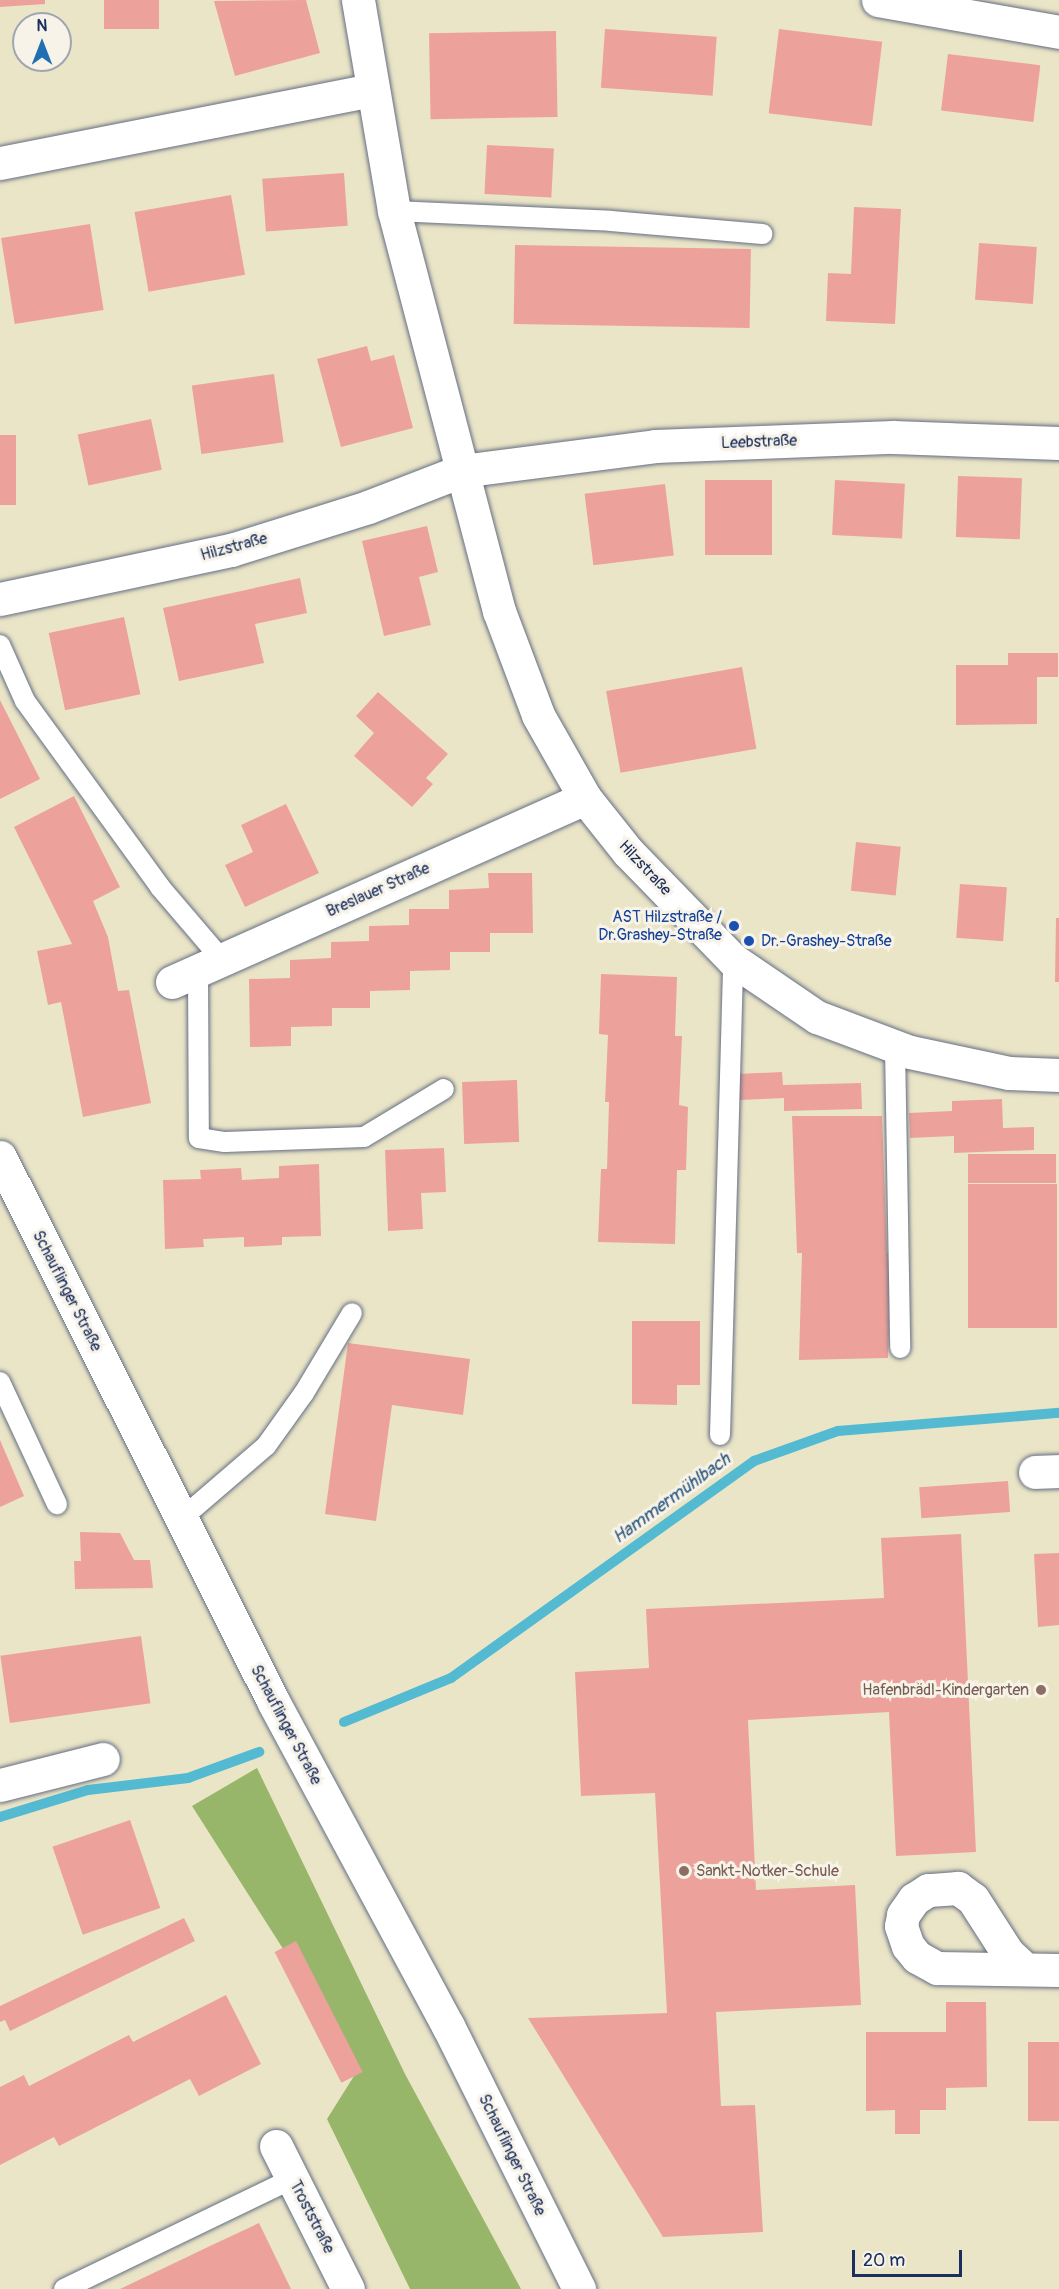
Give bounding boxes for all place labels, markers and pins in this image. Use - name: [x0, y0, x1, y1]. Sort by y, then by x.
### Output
- place label: AST Hilzstraße / Dr.Grashey-Straße: [598, 907, 722, 945]
- marker: AST Hilzstraße / Dr.Grashey-Straße: [727, 919, 741, 933]
- place label: Dr.-Grashey-Straße: [761, 931, 892, 951]
- marker: Dr.-Grashey-Straße: [742, 934, 756, 948]
- place label: Hafenbrädl-Kindergarten: [862, 1680, 1029, 1700]
- marker: Hafenbrädl-Kindergarten: [1034, 1683, 1048, 1697]
- place label: Sankt-Notker-Schule: [696, 1861, 839, 1881]
- marker: Sankt-Notker-Schule: [677, 1864, 691, 1878]

